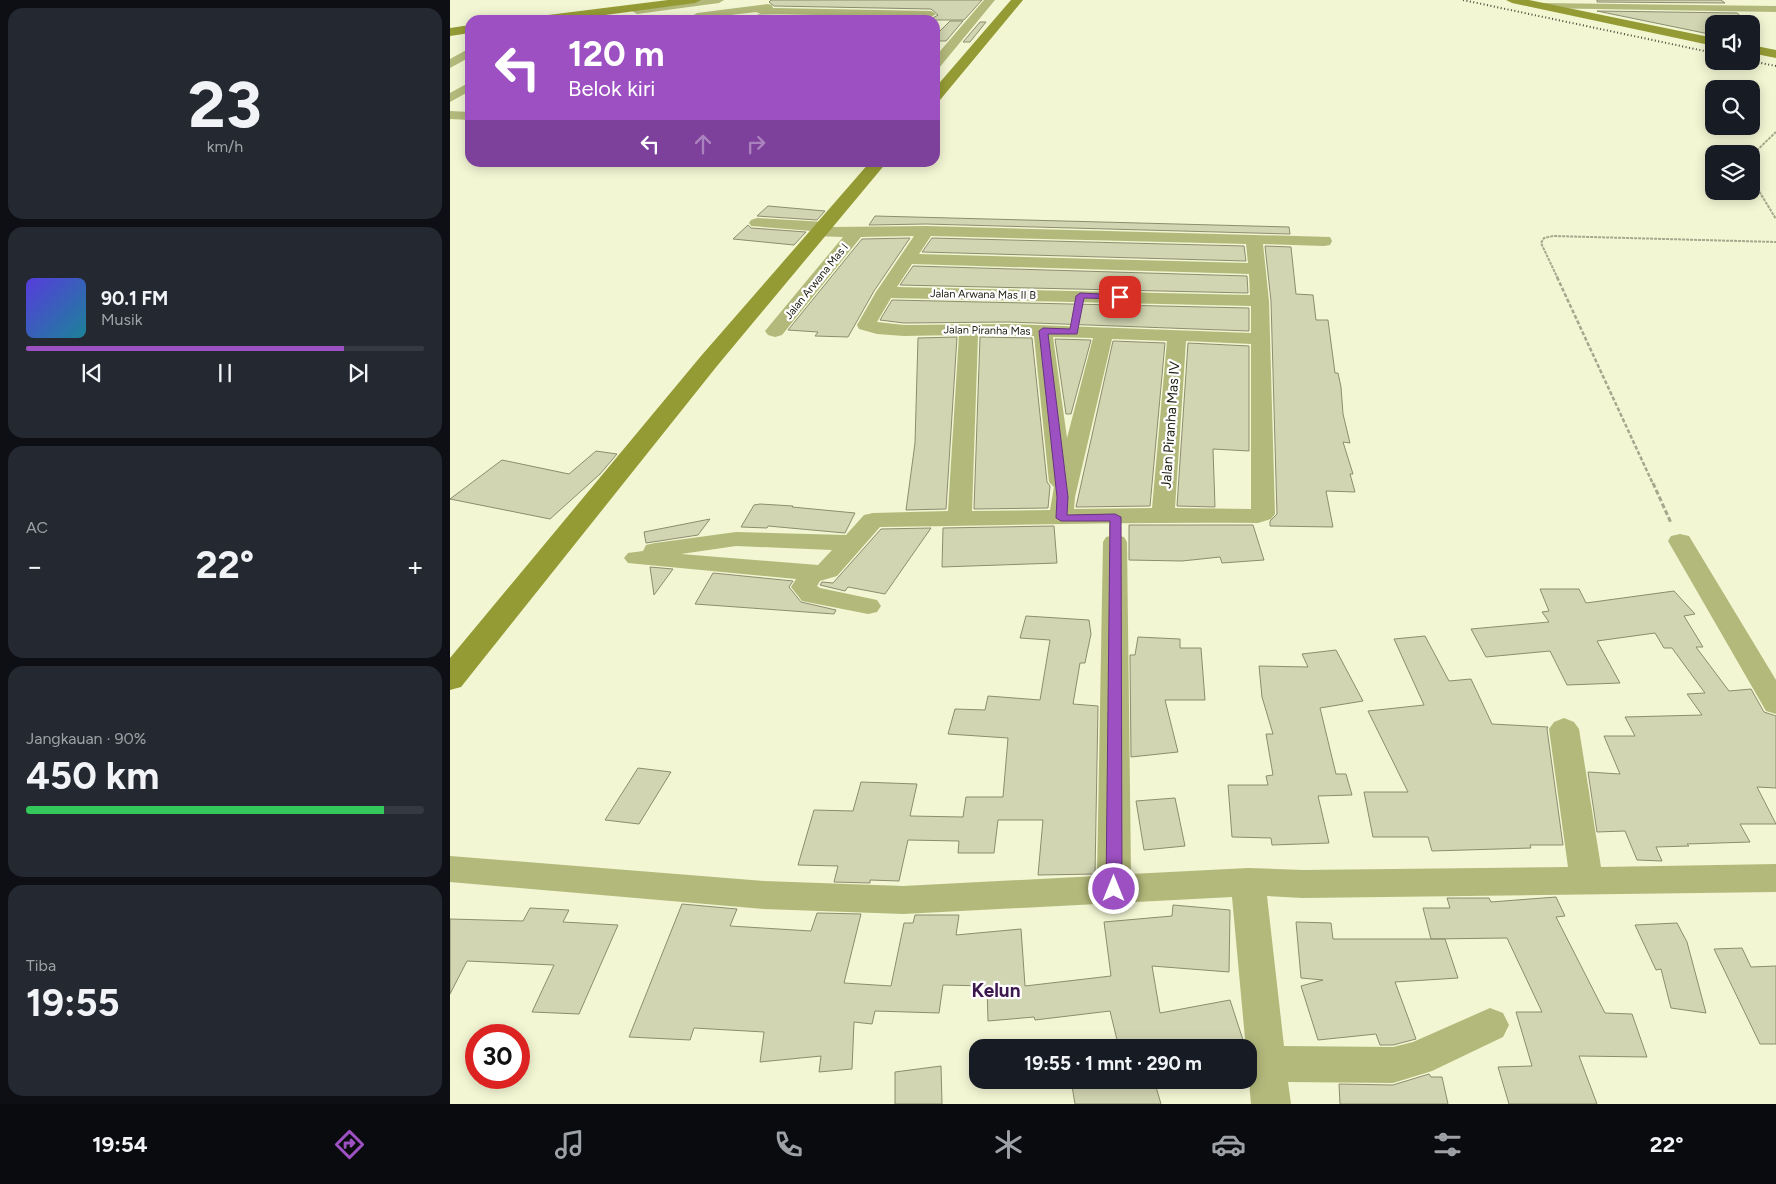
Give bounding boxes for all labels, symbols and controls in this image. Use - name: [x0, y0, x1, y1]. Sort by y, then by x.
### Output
- map controls: [1705, 15, 1760, 200]
- button: sound: [1705, 15, 1760, 70]
- text: 120 m: [568, 33, 665, 75]
- icon: left: [485, 35, 550, 100]
- text: 23: [188, 65, 262, 143]
- text: Belok kiri: [568, 75, 655, 102]
- button: search: [1705, 80, 1760, 135]
- icon: left: [636, 130, 664, 158]
- icon: ahead: [689, 130, 717, 158]
- icon: right: [742, 130, 770, 158]
- text: km/h: [207, 137, 243, 156]
- button: layers: [1705, 145, 1760, 200]
- street label: Jalan Arwana Mas I: [782, 241, 851, 322]
- pin: [1099, 276, 1141, 318]
- icon: arrive: [1106, 283, 1134, 311]
- text: 90.1 FM: [101, 287, 168, 310]
- street label: Jalan Arwana Mas II B: [930, 287, 1036, 302]
- text: Musik: [101, 310, 142, 329]
- street label: Jalan Piranha Mas: [943, 323, 1031, 338]
- icon: previous: [78, 359, 106, 387]
- icon: pause: [211, 359, 239, 387]
- icon: next: [344, 359, 372, 387]
- street label: Jalan Piranha Mas IV: [1158, 360, 1183, 489]
- text: AC: [26, 518, 48, 537]
- text: 22°: [196, 542, 254, 588]
- text: −: [26, 549, 43, 583]
- text: +: [407, 549, 424, 583]
- text: Jangkauan · 90%: [26, 729, 146, 748]
- text: 450 km: [26, 753, 159, 799]
- position arrow: [1087, 862, 1139, 914]
- text: Tiba: [26, 956, 56, 975]
- district label: Kelun: [972, 979, 1020, 1002]
- text: 19:55: [26, 980, 120, 1026]
- speed limit sign: 30: [465, 1024, 530, 1089]
- text: 19:55 · 1 mnt · 290 m: [1024, 1052, 1202, 1075]
- icon: directions: [332, 1127, 367, 1162]
- icon: music: [552, 1127, 587, 1162]
- icon: phone: [771, 1127, 806, 1162]
- icon: climate: [991, 1127, 1026, 1162]
- icon: car: [1211, 1127, 1246, 1162]
- icon: filters: [1430, 1127, 1465, 1162]
- text: 19:54: [92, 1131, 148, 1158]
- text: 22°: [1650, 1131, 1684, 1158]

